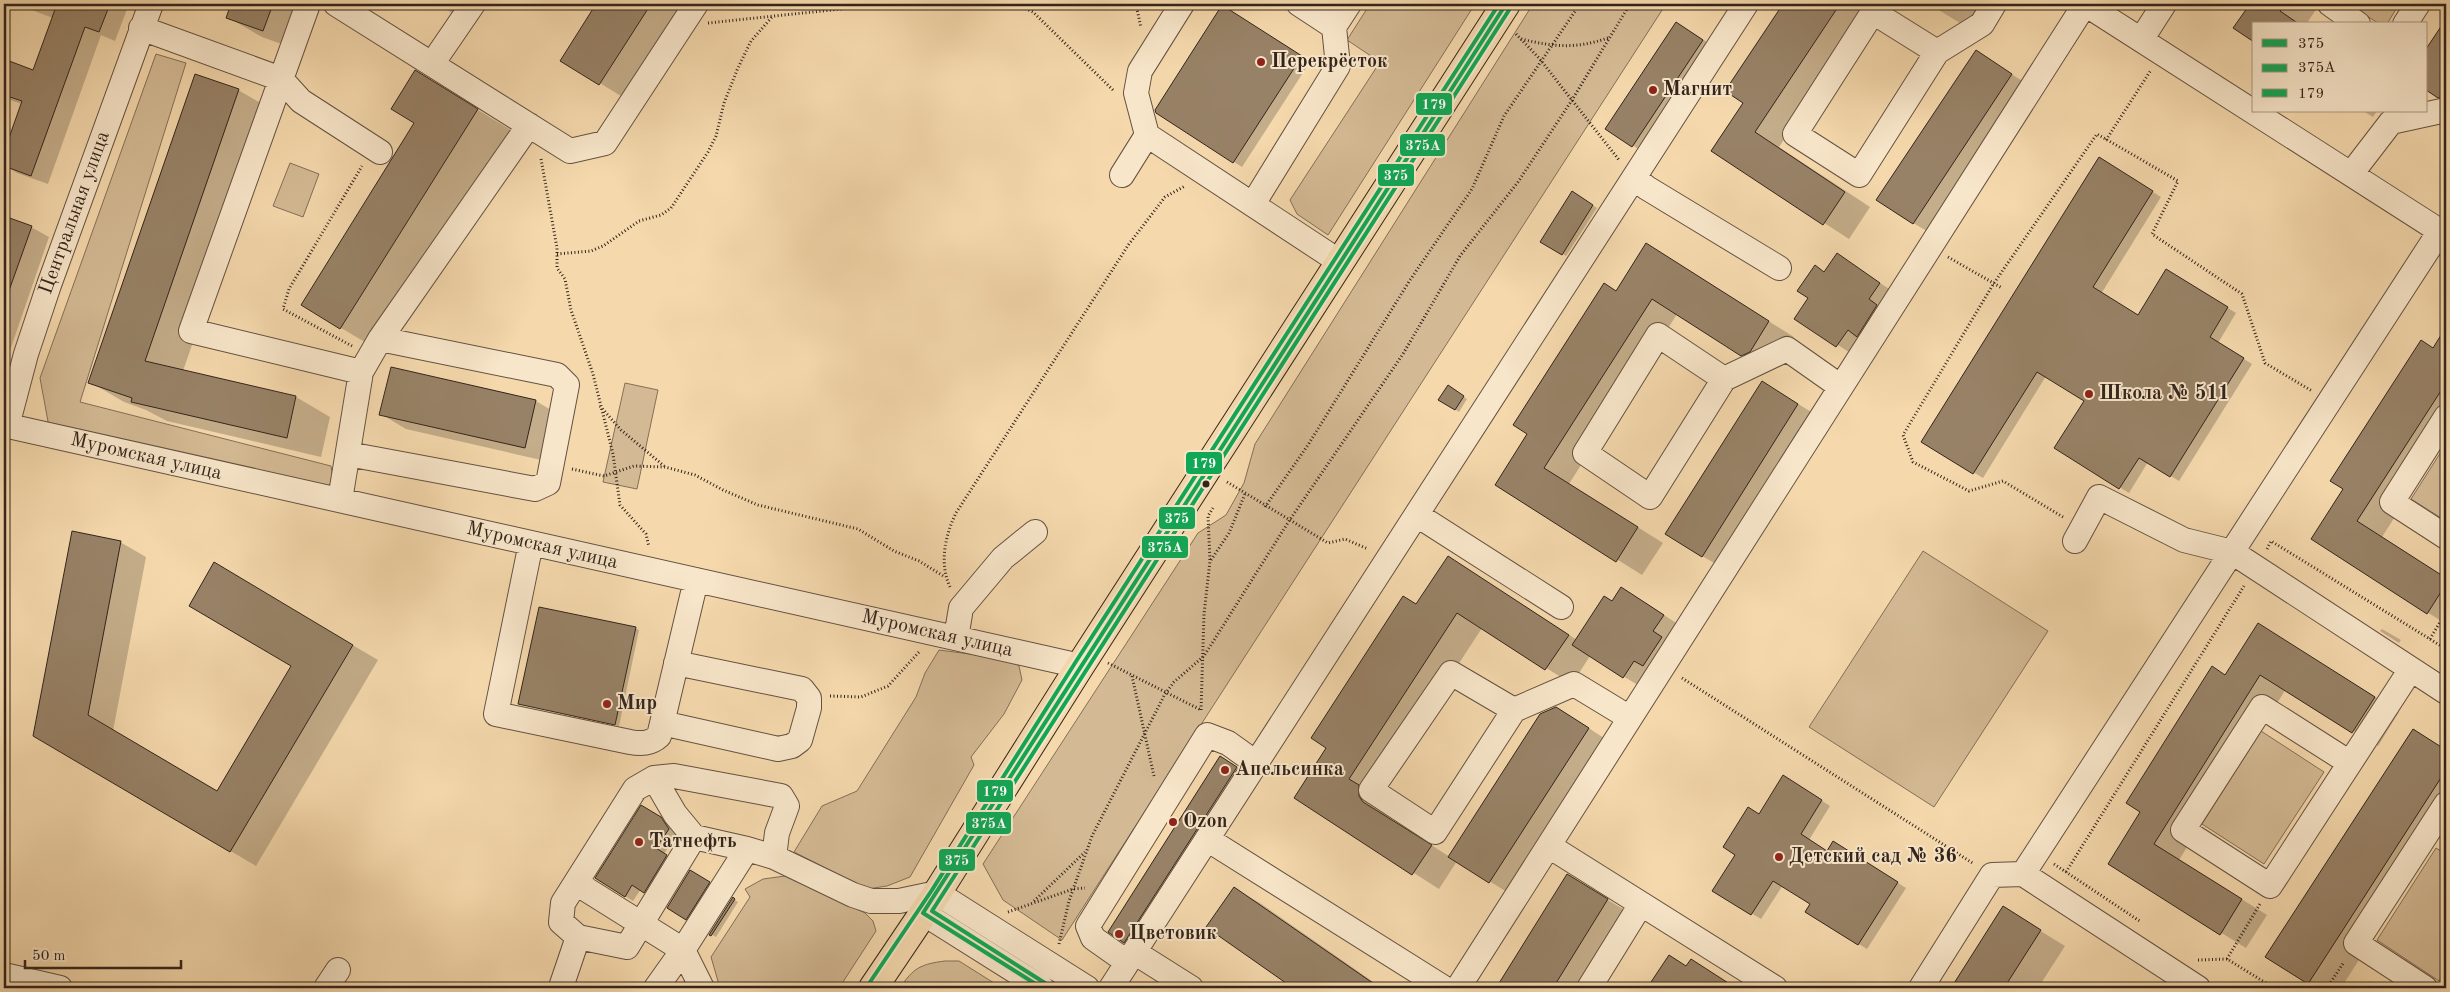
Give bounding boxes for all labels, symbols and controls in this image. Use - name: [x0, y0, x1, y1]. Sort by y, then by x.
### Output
- legend: [2252, 22, 2428, 112]
- text: 375: [2298, 37, 2324, 52]
- place label: Перекрёсток: [1271, 52, 1388, 72]
- marker: Перекрёсток: [1255, 56, 1267, 68]
- text: 375А: [2298, 61, 2336, 76]
- place label: Магнит: [1663, 80, 1732, 100]
- marker: Магнит: [1647, 84, 1659, 96]
- text: 179: [2298, 87, 2324, 102]
- line badge: 179: [1415, 92, 1453, 116]
- text: 179: [1422, 98, 1446, 112]
- street label: Центральная улица: [36, 129, 114, 297]
- line badge: 375А: [1399, 133, 1446, 157]
- text: 375А: [1406, 139, 1441, 153]
- line badge: 375: [1377, 163, 1415, 187]
- text: 375: [1384, 169, 1408, 183]
- place label: Школа № 511: [2099, 383, 2230, 404]
- marker: Школа № 511: [2083, 388, 2095, 400]
- street label: Муромская улица: [68, 430, 224, 484]
- line badge: 179: [1185, 451, 1223, 475]
- text: 179: [1192, 457, 1216, 471]
- unlabelled marker: [1201, 479, 1211, 489]
- line badge: 375: [1158, 506, 1196, 530]
- text: 375: [1165, 512, 1189, 526]
- street label: Муромская улица: [464, 519, 620, 573]
- line badge: 375А: [1141, 535, 1189, 559]
- text: 375А: [1148, 541, 1183, 555]
- street label: Муромская улица: [859, 607, 1015, 661]
- place label: Мир: [617, 694, 657, 714]
- marker: Мир: [601, 698, 613, 710]
- place label: Апельсинка: [1235, 760, 1344, 780]
- marker: Апельсинка: [1219, 764, 1231, 776]
- line badge: 179: [976, 779, 1014, 803]
- text: 179: [983, 785, 1007, 799]
- line badge: 375А: [965, 811, 1012, 835]
- place label: Ozon: [1183, 812, 1228, 832]
- marker: Ozon: [1167, 816, 1179, 828]
- text: 375А: [972, 817, 1007, 831]
- place label: Татнефть: [649, 832, 737, 852]
- marker: Татнефть: [633, 836, 645, 848]
- place label: Детский сад № 36: [1789, 847, 1957, 867]
- line badge: 375: [938, 848, 976, 872]
- marker: Детский сад № 36: [1773, 851, 1785, 863]
- text: 375: [945, 854, 969, 868]
- place label: Цветовик: [1129, 924, 1217, 944]
- marker: Цветовик: [1113, 928, 1125, 940]
- scale bar: [25, 937, 181, 969]
- text: 50 m: [32, 949, 66, 964]

